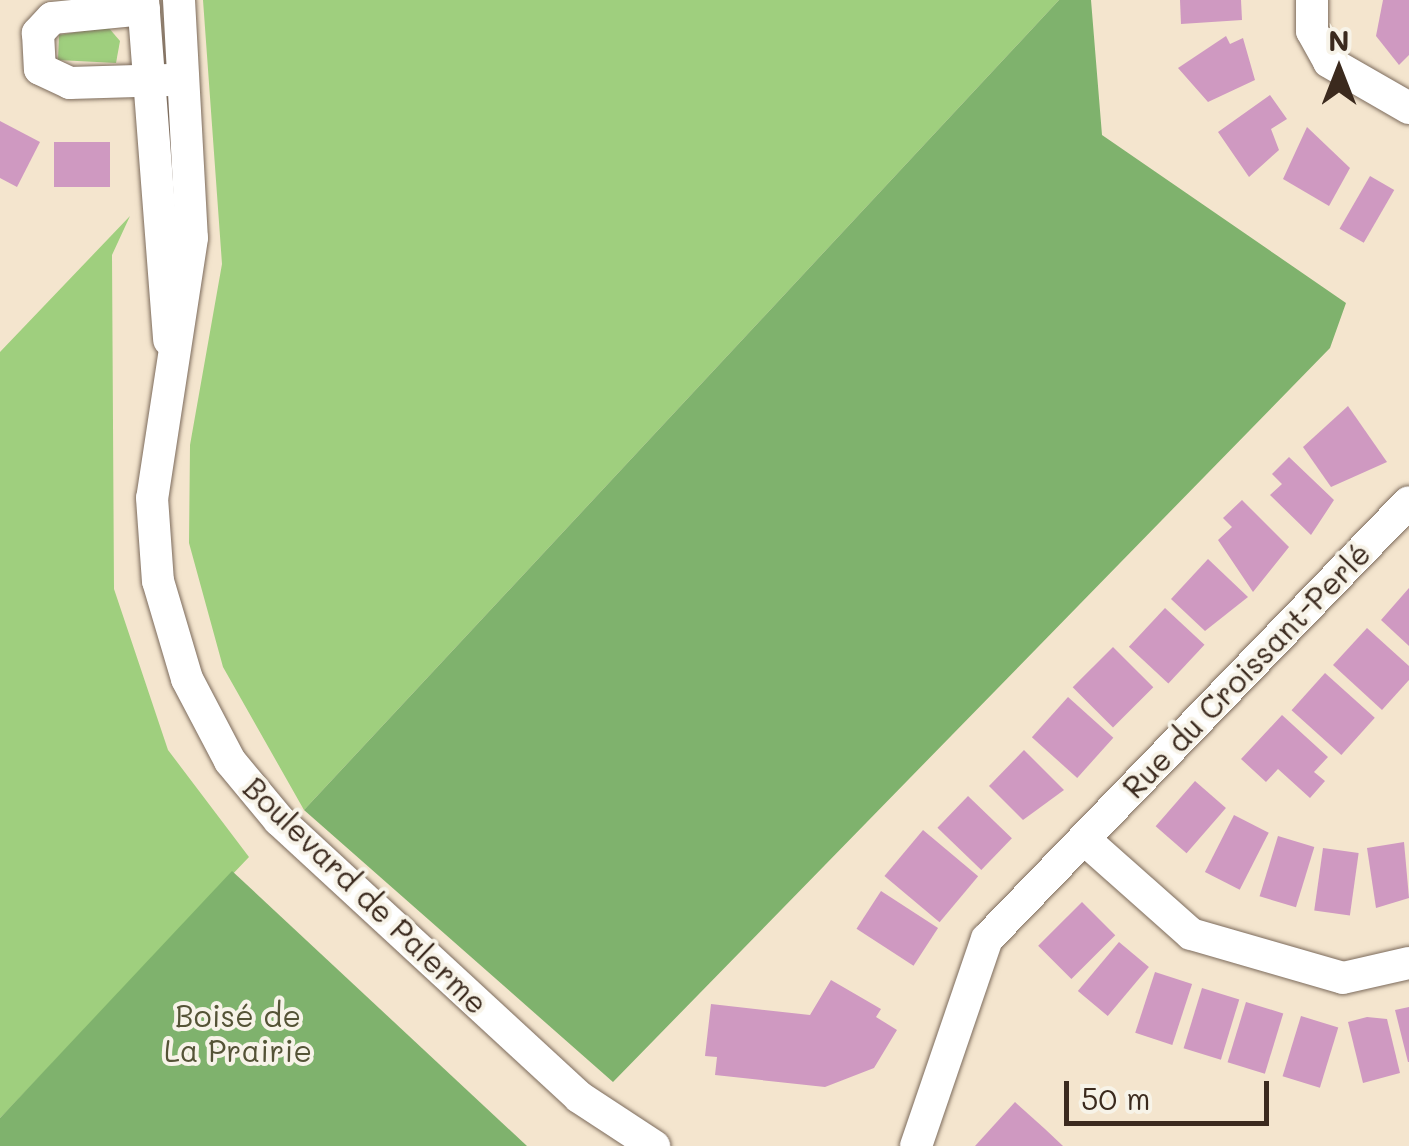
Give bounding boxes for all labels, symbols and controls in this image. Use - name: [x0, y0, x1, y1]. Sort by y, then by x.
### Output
- north arrow: [1289, 20, 1389, 120]
- text: N: [1328, 22, 1350, 58]
- street label: Rue du Croissant-Perlé: [1115, 535, 1377, 805]
- street label: Boulevard de Palerme: [237, 769, 495, 1021]
- park label: Boisé de La Prairie: [164, 997, 312, 1068]
- scale bar: [1069, 1061, 1274, 1123]
- text: 50 m: [1081, 1078, 1151, 1118]

